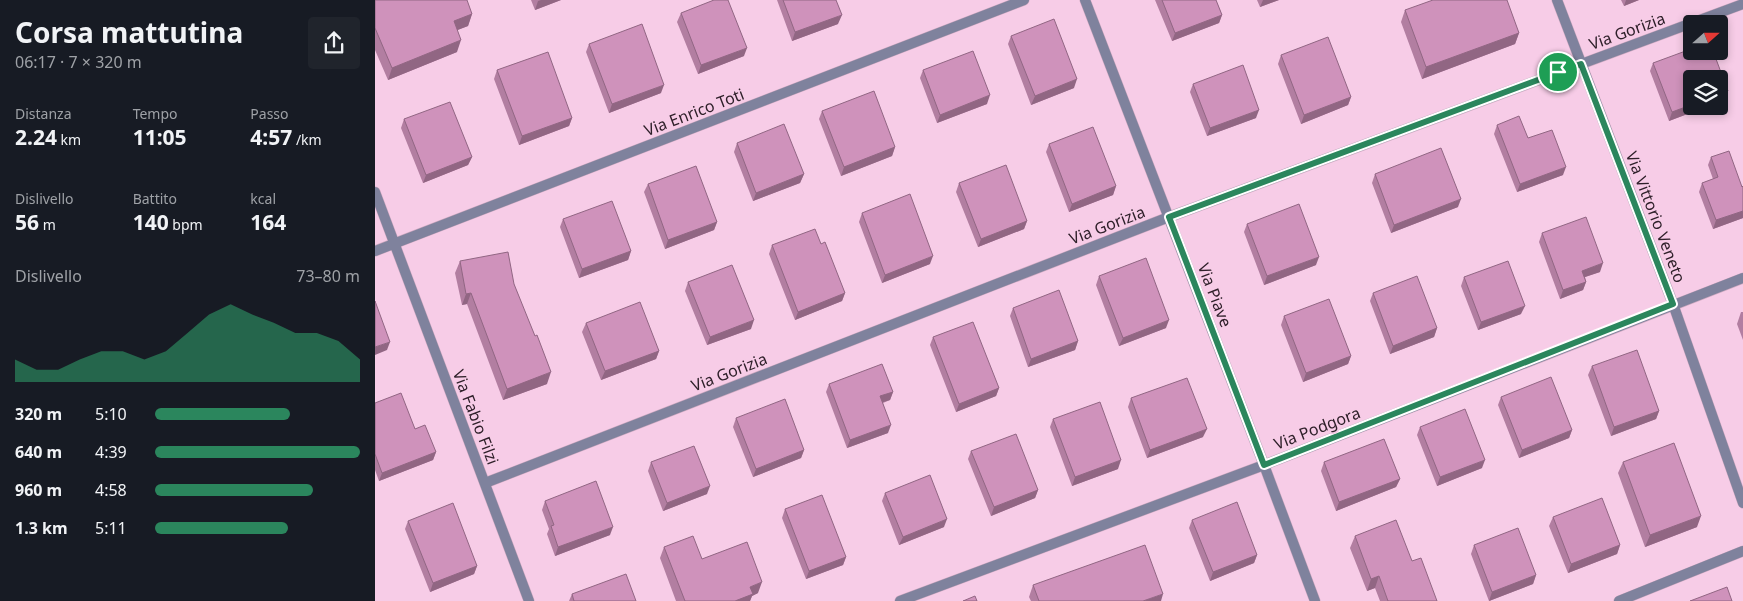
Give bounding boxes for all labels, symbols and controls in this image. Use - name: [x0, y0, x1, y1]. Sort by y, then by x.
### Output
- street label: Via Gorizia: [1586, 7, 1668, 55]
- text: Corsa mattutina: [15, 13, 243, 51]
- north arrow: [1683, 15, 1727, 60]
- map controls: [1683, 15, 1728, 115]
- button: share: [308, 17, 360, 69]
- text: 06:17 · 7 × 320 m: [15, 51, 142, 73]
- pin: [1537, 51, 1579, 93]
- icon: arrive: [1544, 58, 1572, 86]
- button: layers: [1683, 70, 1728, 115]
- street label: Via Enrico Toti: [641, 83, 747, 141]
- text: Distanza: [15, 104, 72, 123]
- text: Tempo: [133, 104, 178, 123]
- text: Passo: [250, 104, 289, 123]
- text: 2.24: [15, 123, 57, 151]
- text: 11:05: [133, 123, 187, 151]
- text: 4:57: [250, 123, 292, 151]
- text: km: [57, 130, 81, 149]
- text: /km: [292, 130, 322, 149]
- street label: Via Vittorio Veneto: [1621, 148, 1691, 286]
- text: Dislivello: [15, 189, 73, 208]
- text: Battito: [133, 189, 177, 208]
- text: kcal: [250, 189, 276, 208]
- street label: Via Gorizia: [1066, 200, 1148, 250]
- text: 56: [15, 208, 39, 236]
- text: 140: [133, 208, 169, 236]
- text: 164: [250, 208, 286, 236]
- text: m: [39, 215, 56, 234]
- text: bpm: [169, 215, 203, 234]
- street label: Via Piave: [1193, 260, 1237, 330]
- text: Dislivello: [15, 265, 82, 287]
- text: 73–80 m: [296, 265, 360, 287]
- street label: Via Gorizia: [688, 347, 770, 397]
- street label: Via Fabio Filzi: [448, 366, 504, 468]
- street label: Via Podgora: [1271, 401, 1363, 455]
- text: 320 m: [15, 403, 62, 425]
- text: 5:10: [95, 403, 127, 425]
- text: 640 m: [15, 441, 62, 463]
- text: 4:39: [95, 441, 127, 463]
- text: 960 m: [15, 479, 62, 501]
- text: 4:58: [95, 479, 127, 501]
- text: 1.3 km: [15, 517, 67, 539]
- text: 5:11: [95, 517, 127, 539]

